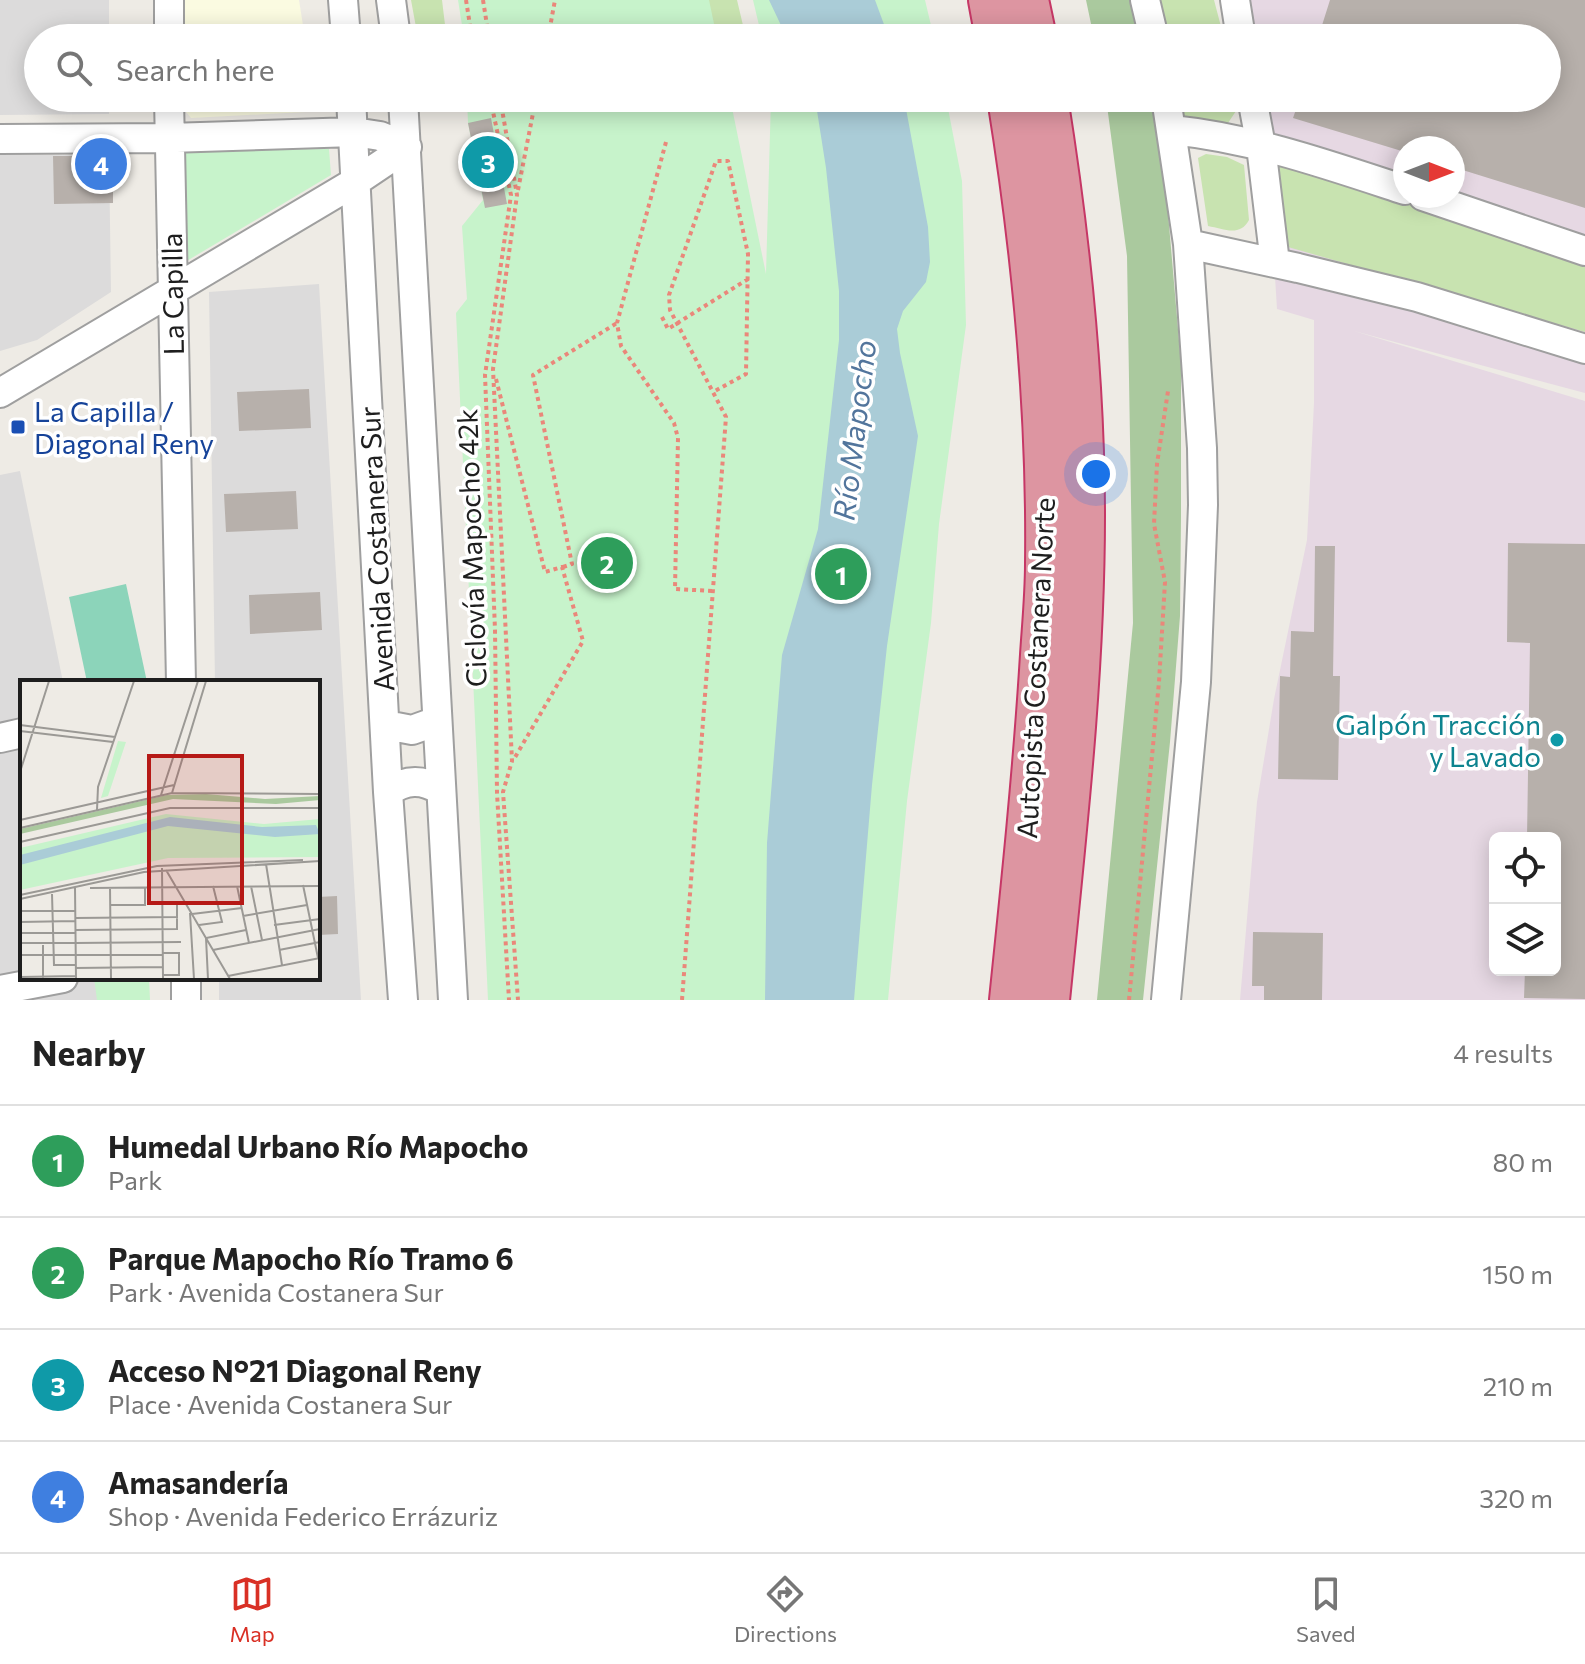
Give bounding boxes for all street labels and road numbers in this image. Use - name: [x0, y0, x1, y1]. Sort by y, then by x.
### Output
- street label: La Capilla: [154, 232, 190, 356]
- street label: Avenida Costanera Sur: [352, 405, 400, 693]
- street label: Ciclovía Mapocho 42k: [449, 408, 493, 688]
- street label: Autopista Costanera Norte: [1009, 496, 1061, 840]

